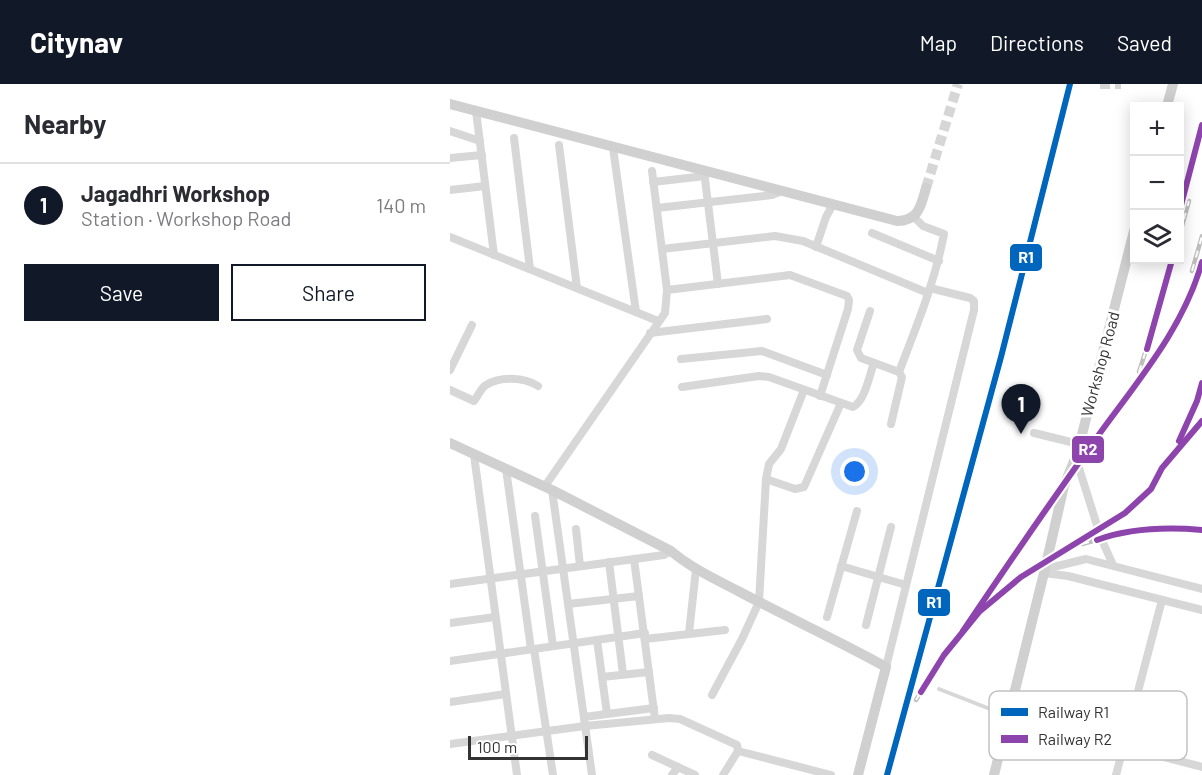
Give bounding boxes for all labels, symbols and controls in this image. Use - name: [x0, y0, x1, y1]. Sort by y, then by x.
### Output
- text: Citynav: [30, 25, 123, 59]
- text: Map: [920, 30, 957, 55]
- text: Directions: [990, 30, 1084, 55]
- text: Saved: [1117, 30, 1172, 55]
- map controls: [1130, 102, 1184, 264]
- button: +: [1130, 102, 1184, 156]
- text: Nearby: [24, 108, 106, 139]
- button: −: [1130, 156, 1184, 210]
- text: Jagadhri Workshop: [81, 180, 270, 206]
- text: 1: [40, 193, 47, 217]
- text: 140 m: [376, 193, 426, 217]
- text: Station · Workshop Road: [81, 206, 291, 230]
- button: layers: [1130, 210, 1184, 264]
- line badge: R1: [1009, 243, 1043, 272]
- text: R1: [1018, 247, 1034, 266]
- button: Save: [24, 264, 219, 321]
- button: Share: [231, 264, 426, 321]
- street label: Workshop Road: [1076, 309, 1123, 419]
- pin: 1: [1002, 384, 1040, 434]
- line badge: R2: [1071, 435, 1105, 464]
- text: R2: [1079, 439, 1097, 458]
- your location: [840, 457, 869, 486]
- line badge: R1: [917, 588, 951, 617]
- text: R1: [926, 592, 942, 611]
- legend: [989, 691, 1187, 760]
- text: Railway R1: [1038, 702, 1109, 721]
- text: Railway R2: [1038, 729, 1112, 748]
- scale bar: [468, 733, 588, 760]
- text: 100 m: [477, 737, 517, 756]

